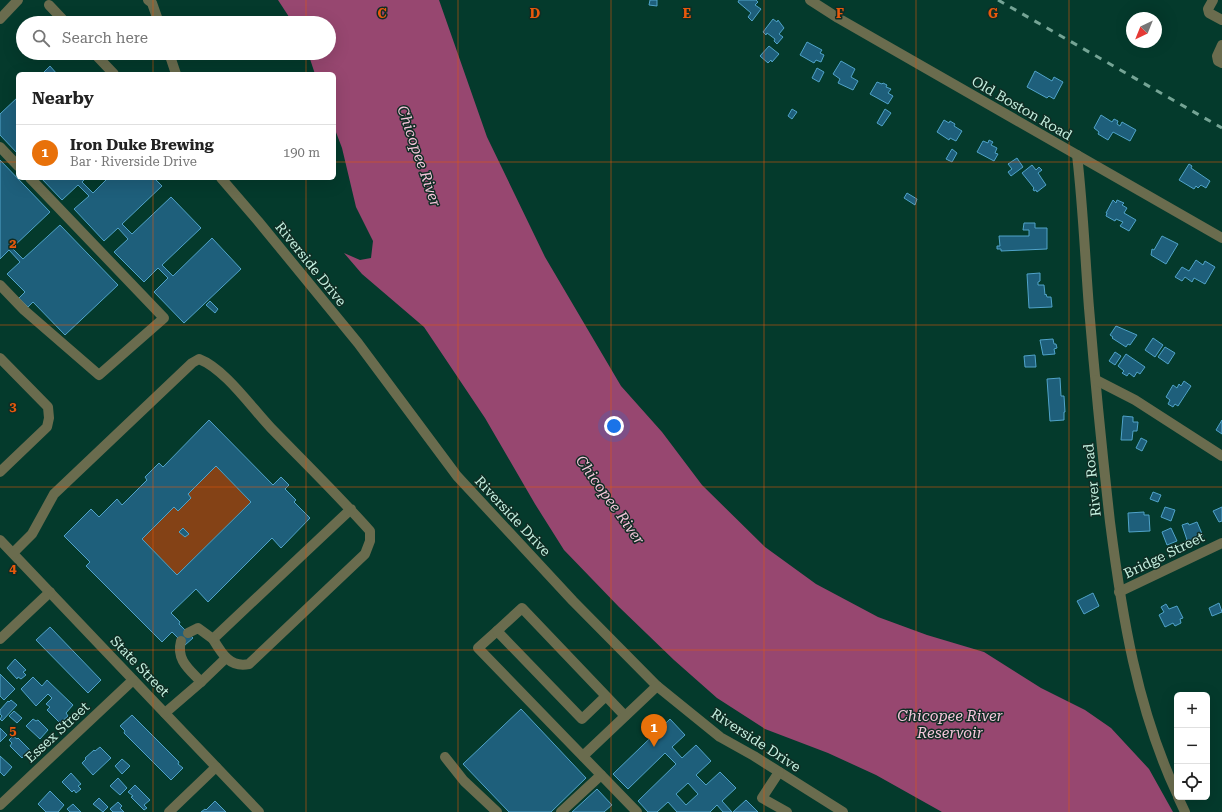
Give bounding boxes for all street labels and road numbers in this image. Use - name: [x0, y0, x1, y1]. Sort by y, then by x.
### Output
- street label: Old Boston Road: [969, 73, 1075, 143]
- street label: Riverside Drive: [272, 219, 350, 309]
- street label: River Road: [1080, 443, 1104, 517]
- street label: Riverside Drive: [472, 473, 554, 559]
- street label: Bridge Street: [1121, 529, 1207, 581]
- street label: State Street: [107, 632, 173, 700]
- street label: Essex Street: [22, 698, 92, 766]
- street label: Riverside Drive: [708, 705, 804, 775]

